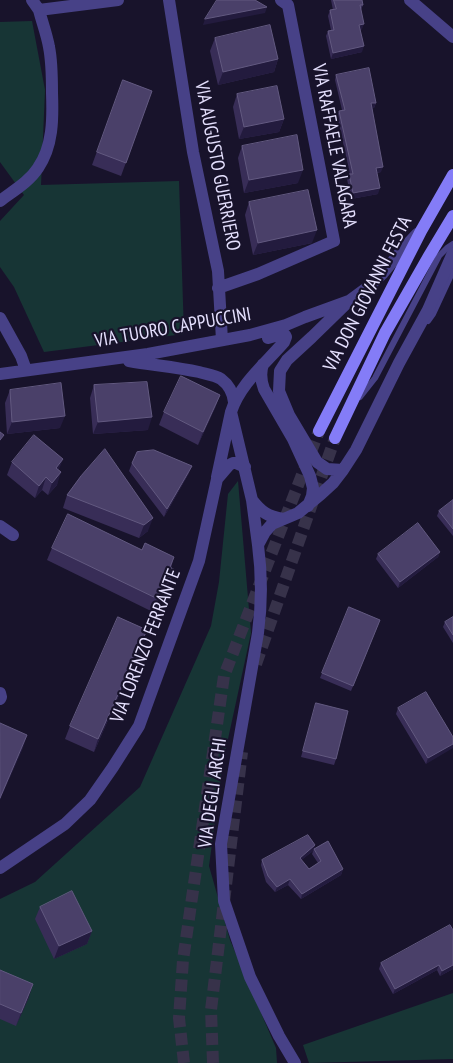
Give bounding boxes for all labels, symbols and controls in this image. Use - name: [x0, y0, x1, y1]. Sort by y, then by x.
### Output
- street label: VIA RAFFAELE VALAGARA: [307, 62, 361, 230]
- street label: VIA AUGUSTO GUERRIERO: [189, 79, 245, 253]
- street label: VIA DON GIOVANNI FESTA: [319, 213, 417, 375]
- street label: VIA TUORO CAPPUCCINI: [93, 303, 253, 353]
- street label: VIA LORENZO FERRANTE: [106, 566, 186, 726]
- street label: VIA DEGLI ARCHI: [194, 736, 232, 850]

